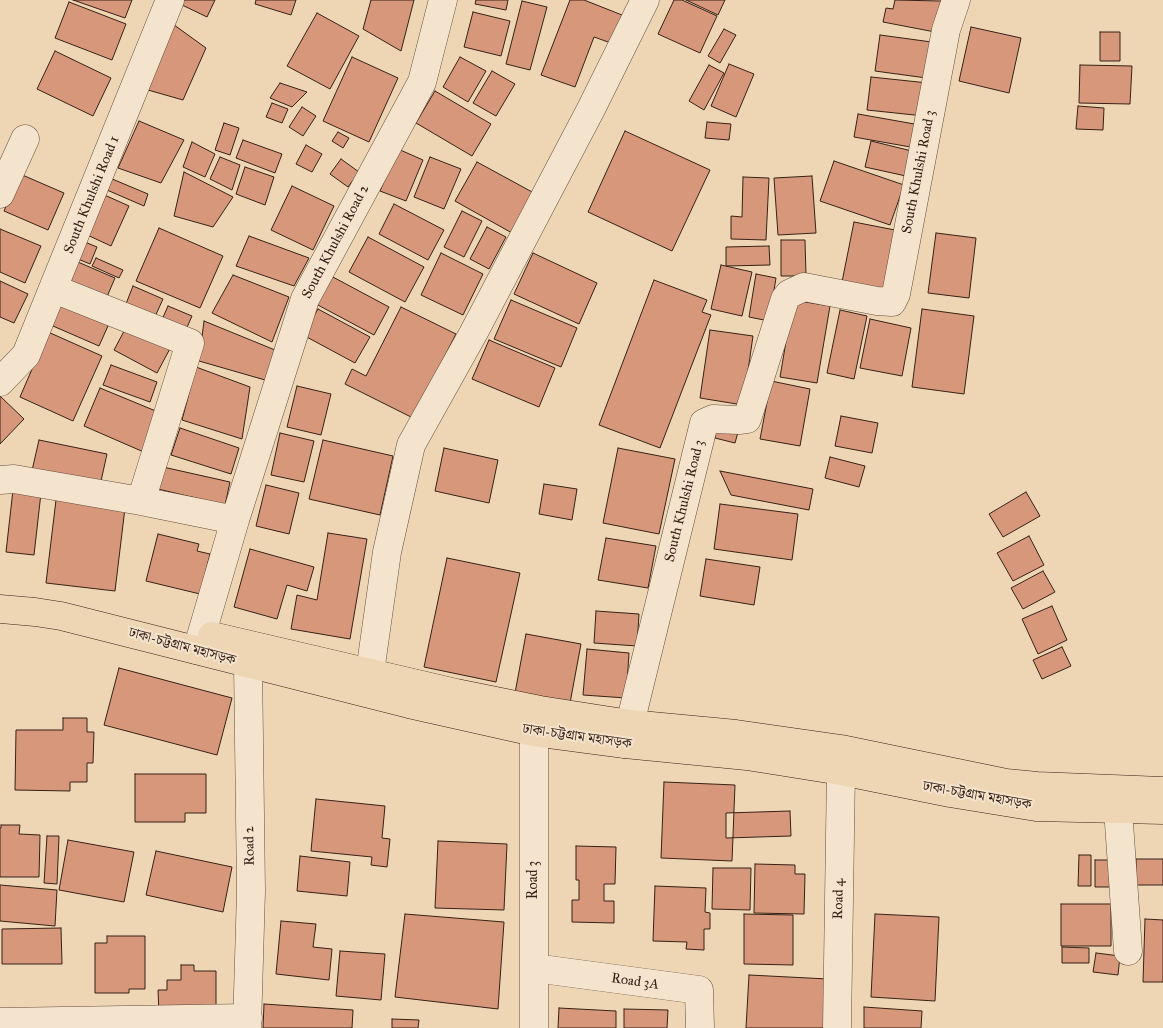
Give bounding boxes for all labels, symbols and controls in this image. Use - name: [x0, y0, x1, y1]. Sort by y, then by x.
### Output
- street label: South Khulshi Road 3: [899, 109, 939, 235]
- street label: South Khulshi Road 1: [61, 134, 123, 256]
- street label: South Khulshi Road 2: [299, 182, 373, 302]
- street label: South Khulshi Road 3: [662, 438, 708, 564]
- street label: ঢাকা-চট্টগ্রাম মহাসড়ক: [127, 625, 237, 669]
- street label: ঢাকা-চট্টগ্রাম মহাসড়ক: [521, 721, 633, 753]
- street label: ঢাকা-চট্টগ্রাম মহাসড়ক: [921, 778, 1033, 814]
- street label: Road 2: [241, 826, 259, 866]
- street label: Road 3: [526, 861, 542, 899]
- street label: Road 4: [830, 879, 848, 919]
- street label: Road 3A: [610, 970, 660, 994]

